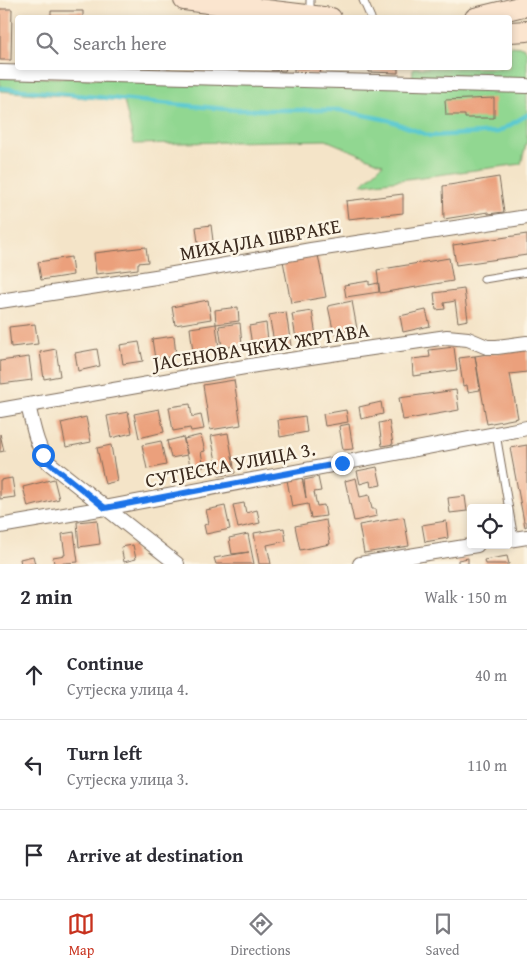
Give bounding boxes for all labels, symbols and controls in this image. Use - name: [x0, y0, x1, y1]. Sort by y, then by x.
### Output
- search box: [15, 15, 512, 70]
- icon: search: [33, 29, 61, 57]
- text: Search here: [73, 29, 167, 57]
- street label: МИХАЈЛА ШВРАКЕ: [177, 211, 343, 267]
- street label: ЈАСЕНОВАЧКИХ ЖРТАВА: [148, 315, 371, 378]
- street label: СУТЈЕСКА УЛИЦА 3.: [142, 433, 318, 495]
- route start: [32, 444, 55, 467]
- route end: [331, 452, 354, 475]
- map controls: [467, 504, 512, 549]
- button: locate: [467, 504, 512, 549]
- text: 2 min: [20, 581, 72, 612]
- text: Walk · 150 m: [424, 585, 507, 609]
- text: Continue: [67, 649, 144, 677]
- icon: ahead: [20, 661, 48, 689]
- text: 40 m: [475, 663, 507, 687]
- text: Сутјеска улица 4.: [67, 677, 188, 701]
- text: Turn left: [67, 739, 142, 767]
- icon: left: [20, 751, 48, 779]
- text: 110 m: [467, 753, 507, 777]
- text: Сутјеска улица 3.: [67, 767, 188, 791]
- icon: arrive: [20, 841, 48, 869]
- text: Arrive at destination: [67, 841, 243, 869]
- tab: Map: [67, 910, 95, 960]
- tab: Directions: [230, 910, 291, 960]
- tab: Saved: [426, 910, 460, 960]

